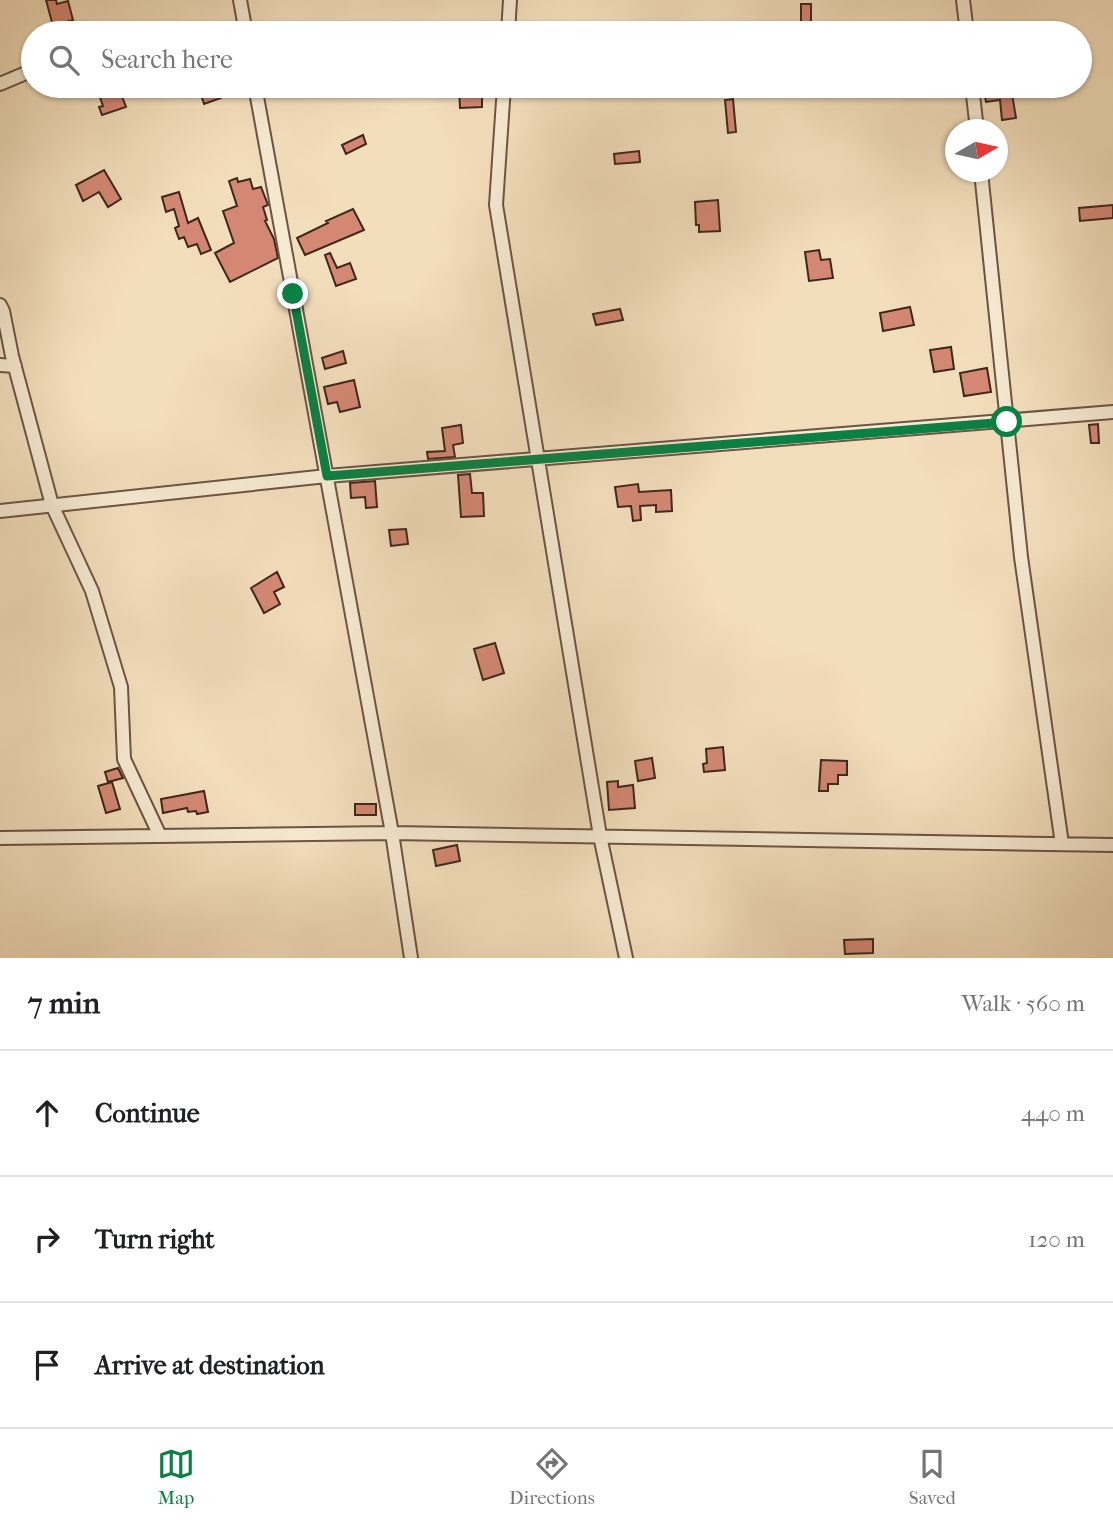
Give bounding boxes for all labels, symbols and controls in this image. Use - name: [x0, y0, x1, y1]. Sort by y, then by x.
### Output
- search box: [21, 21, 1092, 98]
- icon: search: [45, 41, 83, 79]
- text: Search here: [101, 44, 233, 75]
- north arrow: [945, 119, 1008, 182]
- route end: [277, 278, 308, 309]
- route start: [991, 406, 1022, 437]
- text: 7 min: [28, 986, 100, 1021]
- text: Walk · 560 m: [961, 990, 1085, 1017]
- icon: ahead: [28, 1094, 66, 1132]
- text: Continue: [95, 1098, 200, 1129]
- text: 440 m: [1021, 1100, 1085, 1127]
- icon: right: [28, 1220, 66, 1258]
- text: Turn right: [95, 1224, 215, 1255]
- text: 120 m: [1028, 1226, 1085, 1253]
- icon: arrive: [28, 1346, 66, 1384]
- text: Arrive at destination: [95, 1350, 325, 1381]
- tab: Map: [157, 1445, 195, 1509]
- tab: Directions: [509, 1445, 595, 1509]
- tab: Saved: [909, 1445, 956, 1509]

